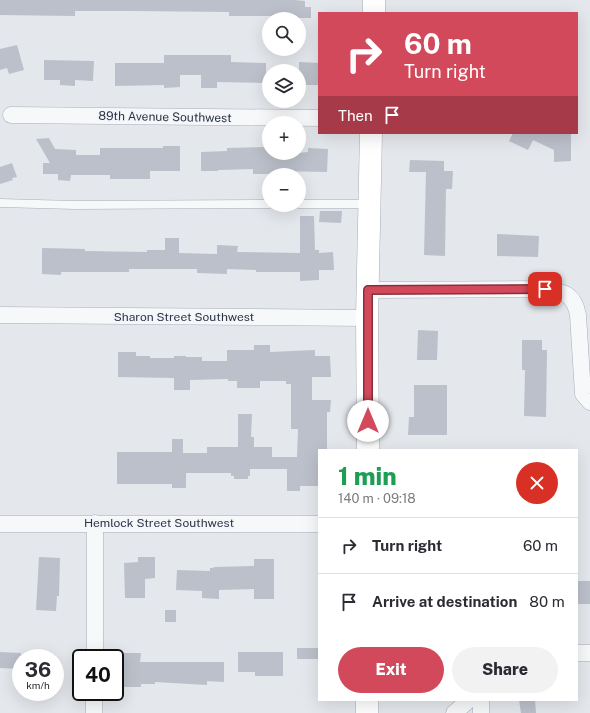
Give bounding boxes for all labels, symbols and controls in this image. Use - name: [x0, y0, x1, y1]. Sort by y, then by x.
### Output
- map controls: [262, 12, 306, 212]
- button: search: [262, 12, 306, 56]
- text: 60 m: [404, 27, 472, 60]
- icon: right: [338, 28, 390, 80]
- text: Turn right: [404, 61, 486, 82]
- button: layers: [262, 64, 306, 108]
- icon: arrive: [381, 104, 403, 126]
- text: Then: [338, 107, 373, 124]
- street label: 89th Avenue Southwest: [98, 109, 232, 125]
- button: +: [262, 116, 306, 160]
- button: −: [262, 168, 306, 212]
- pin: [528, 272, 562, 306]
- icon: arrive: [534, 278, 556, 300]
- street label: Sharon Street Southwest: [114, 310, 255, 324]
- position arrow: [347, 400, 389, 442]
- text: 1 min: [338, 462, 397, 490]
- button: close: [516, 462, 558, 504]
- text: 140 m · 09:18: [338, 491, 416, 506]
- street label: Hemlock Street Southwest: [84, 516, 234, 530]
- icon: right: [338, 535, 360, 557]
- text: Turn right: [372, 537, 442, 554]
- text: 60 m: [523, 537, 558, 554]
- icon: arrive: [338, 591, 360, 613]
- text: Arrive at destination: [372, 593, 517, 610]
- text: 80 m: [529, 593, 565, 610]
- button: Exit: [338, 647, 444, 693]
- button: Share: [452, 647, 558, 693]
- speed limit sign: 40: [72, 649, 124, 701]
- text: 36: [25, 658, 51, 682]
- text: km/h: [26, 679, 50, 691]

